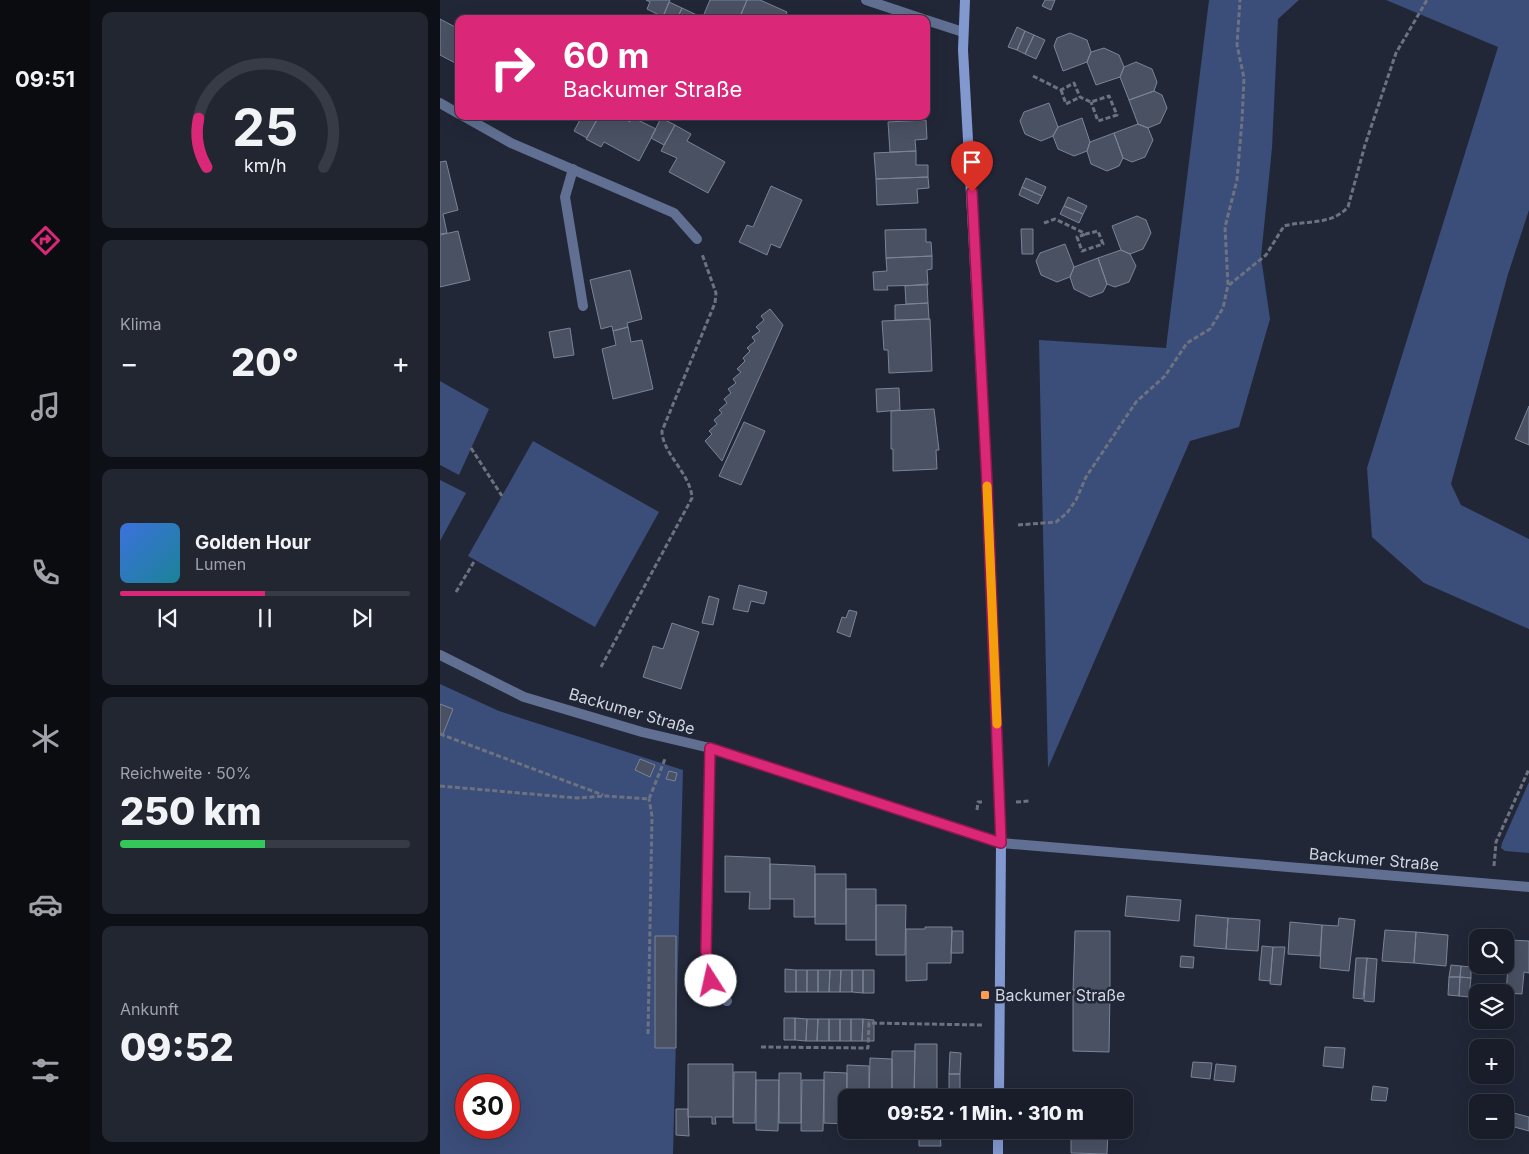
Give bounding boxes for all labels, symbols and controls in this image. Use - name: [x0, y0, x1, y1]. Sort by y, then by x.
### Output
- text: 60 m: [563, 34, 650, 76]
- icon: right: [480, 35, 545, 100]
- text: 09:51: [15, 66, 75, 92]
- text: Backumer Straße: [563, 76, 742, 102]
- text: 25: [232, 96, 298, 159]
- pin: [951, 141, 993, 192]
- icon: arrive: [958, 148, 986, 176]
- text: km/h: [244, 155, 286, 176]
- icon: directions: [28, 223, 63, 258]
- text: Klima: [120, 314, 162, 334]
- text: 20°: [231, 339, 299, 385]
- text: −: [120, 346, 139, 380]
- text: +: [391, 346, 410, 380]
- icon: music: [28, 389, 63, 424]
- text: Golden Hour: [195, 531, 311, 554]
- text: Lumen: [195, 554, 246, 574]
- icon: phone: [28, 555, 63, 590]
- icon: previous: [154, 604, 182, 632]
- icon: pause: [251, 604, 279, 632]
- icon: next: [348, 604, 376, 632]
- street label: Backumer Straße: [567, 683, 697, 739]
- icon: climate: [28, 721, 63, 756]
- text: Reichweite · 50%: [120, 763, 251, 783]
- text: 250 km: [120, 788, 261, 834]
- street label: Backumer Straße: [1308, 843, 1440, 875]
- icon: car: [28, 887, 63, 922]
- map controls: [1469, 929, 1514, 1139]
- button: search: [1469, 929, 1514, 974]
- position arrow: [684, 954, 736, 1006]
- button: layers: [1469, 984, 1514, 1029]
- place label: Backumer Straße: [995, 985, 1125, 1005]
- marker: Backumer Straße: [979, 989, 991, 1001]
- text: Ankunft: [120, 999, 179, 1019]
- text: 09:52: [120, 1024, 234, 1070]
- button: +: [1469, 1039, 1514, 1084]
- icon: filters: [28, 1053, 63, 1088]
- speed limit sign: 30: [455, 1074, 520, 1139]
- button: −: [1469, 1094, 1514, 1139]
- text: 09:52 · 1 Min. · 310 m: [887, 1102, 1084, 1125]

